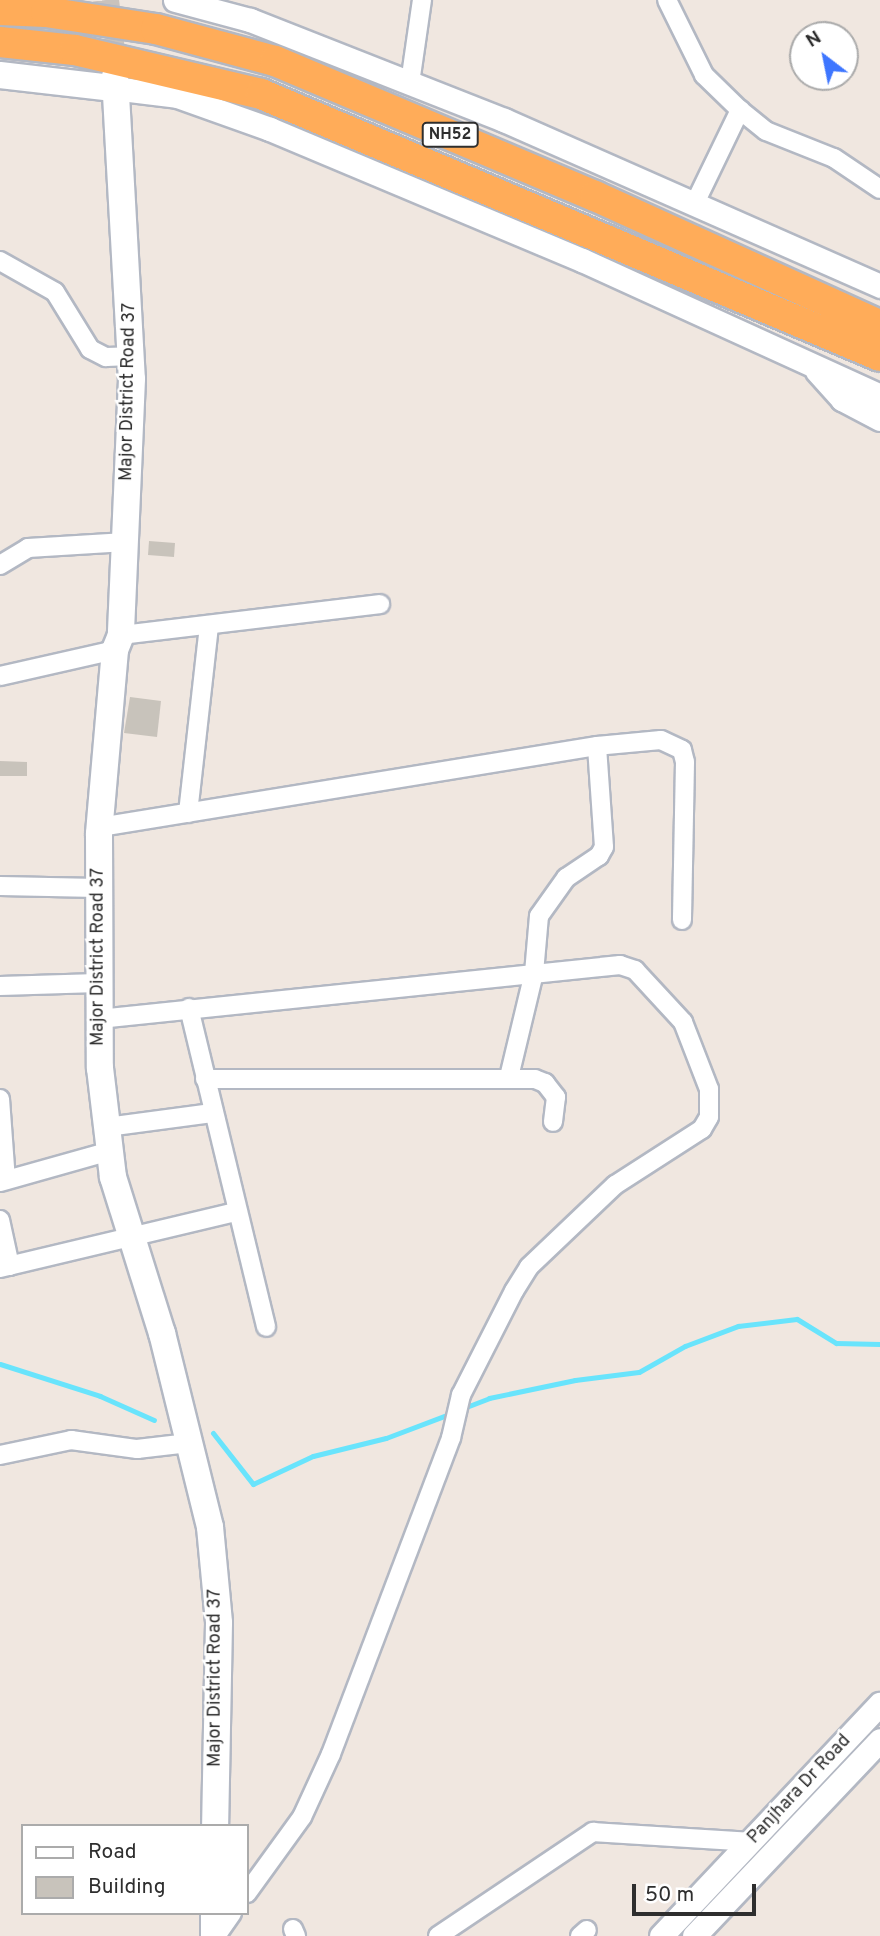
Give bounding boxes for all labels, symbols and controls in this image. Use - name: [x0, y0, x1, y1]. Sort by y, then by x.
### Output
- north arrow: [789, 21, 859, 91]
- text: N: [802, 26, 826, 54]
- road number: NH52: [420, 122, 480, 148]
- street label: Major District Road 37: [117, 303, 141, 481]
- street label: Major District Road 37: [88, 868, 110, 1046]
- street label: Major District Road 37: [205, 1589, 227, 1767]
- street label: Panjhara Dr Road: [744, 1731, 856, 1849]
- legend: [21, 1824, 248, 1915]
- text: Road: [88, 1839, 137, 1866]
- scale bar: [635, 1870, 759, 1914]
- text: Building: [88, 1874, 166, 1901]
- text: 50 m: [645, 1882, 694, 1909]

